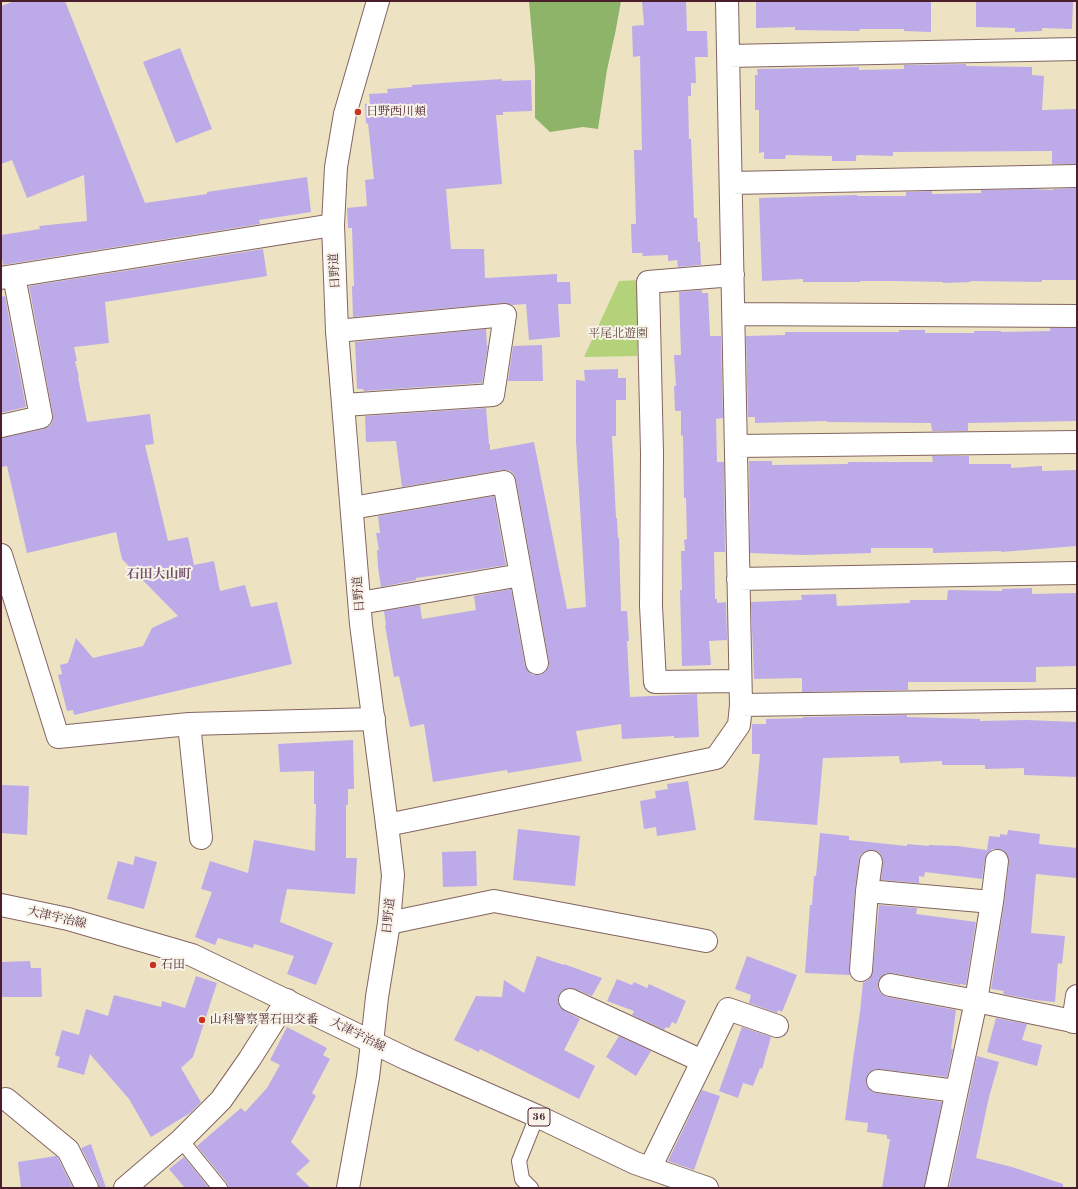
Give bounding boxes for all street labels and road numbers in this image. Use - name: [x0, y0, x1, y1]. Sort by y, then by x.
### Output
- street label: 日野道: [327, 253, 343, 289]
- street label: 日野道: [351, 576, 367, 612]
- street label: 日野道: [380, 897, 398, 935]
- street label: 大津宇治線: [26, 904, 88, 932]
- street label: 大津宇治線: [328, 1015, 388, 1055]
- road number: 36: [528, 1108, 550, 1126]

